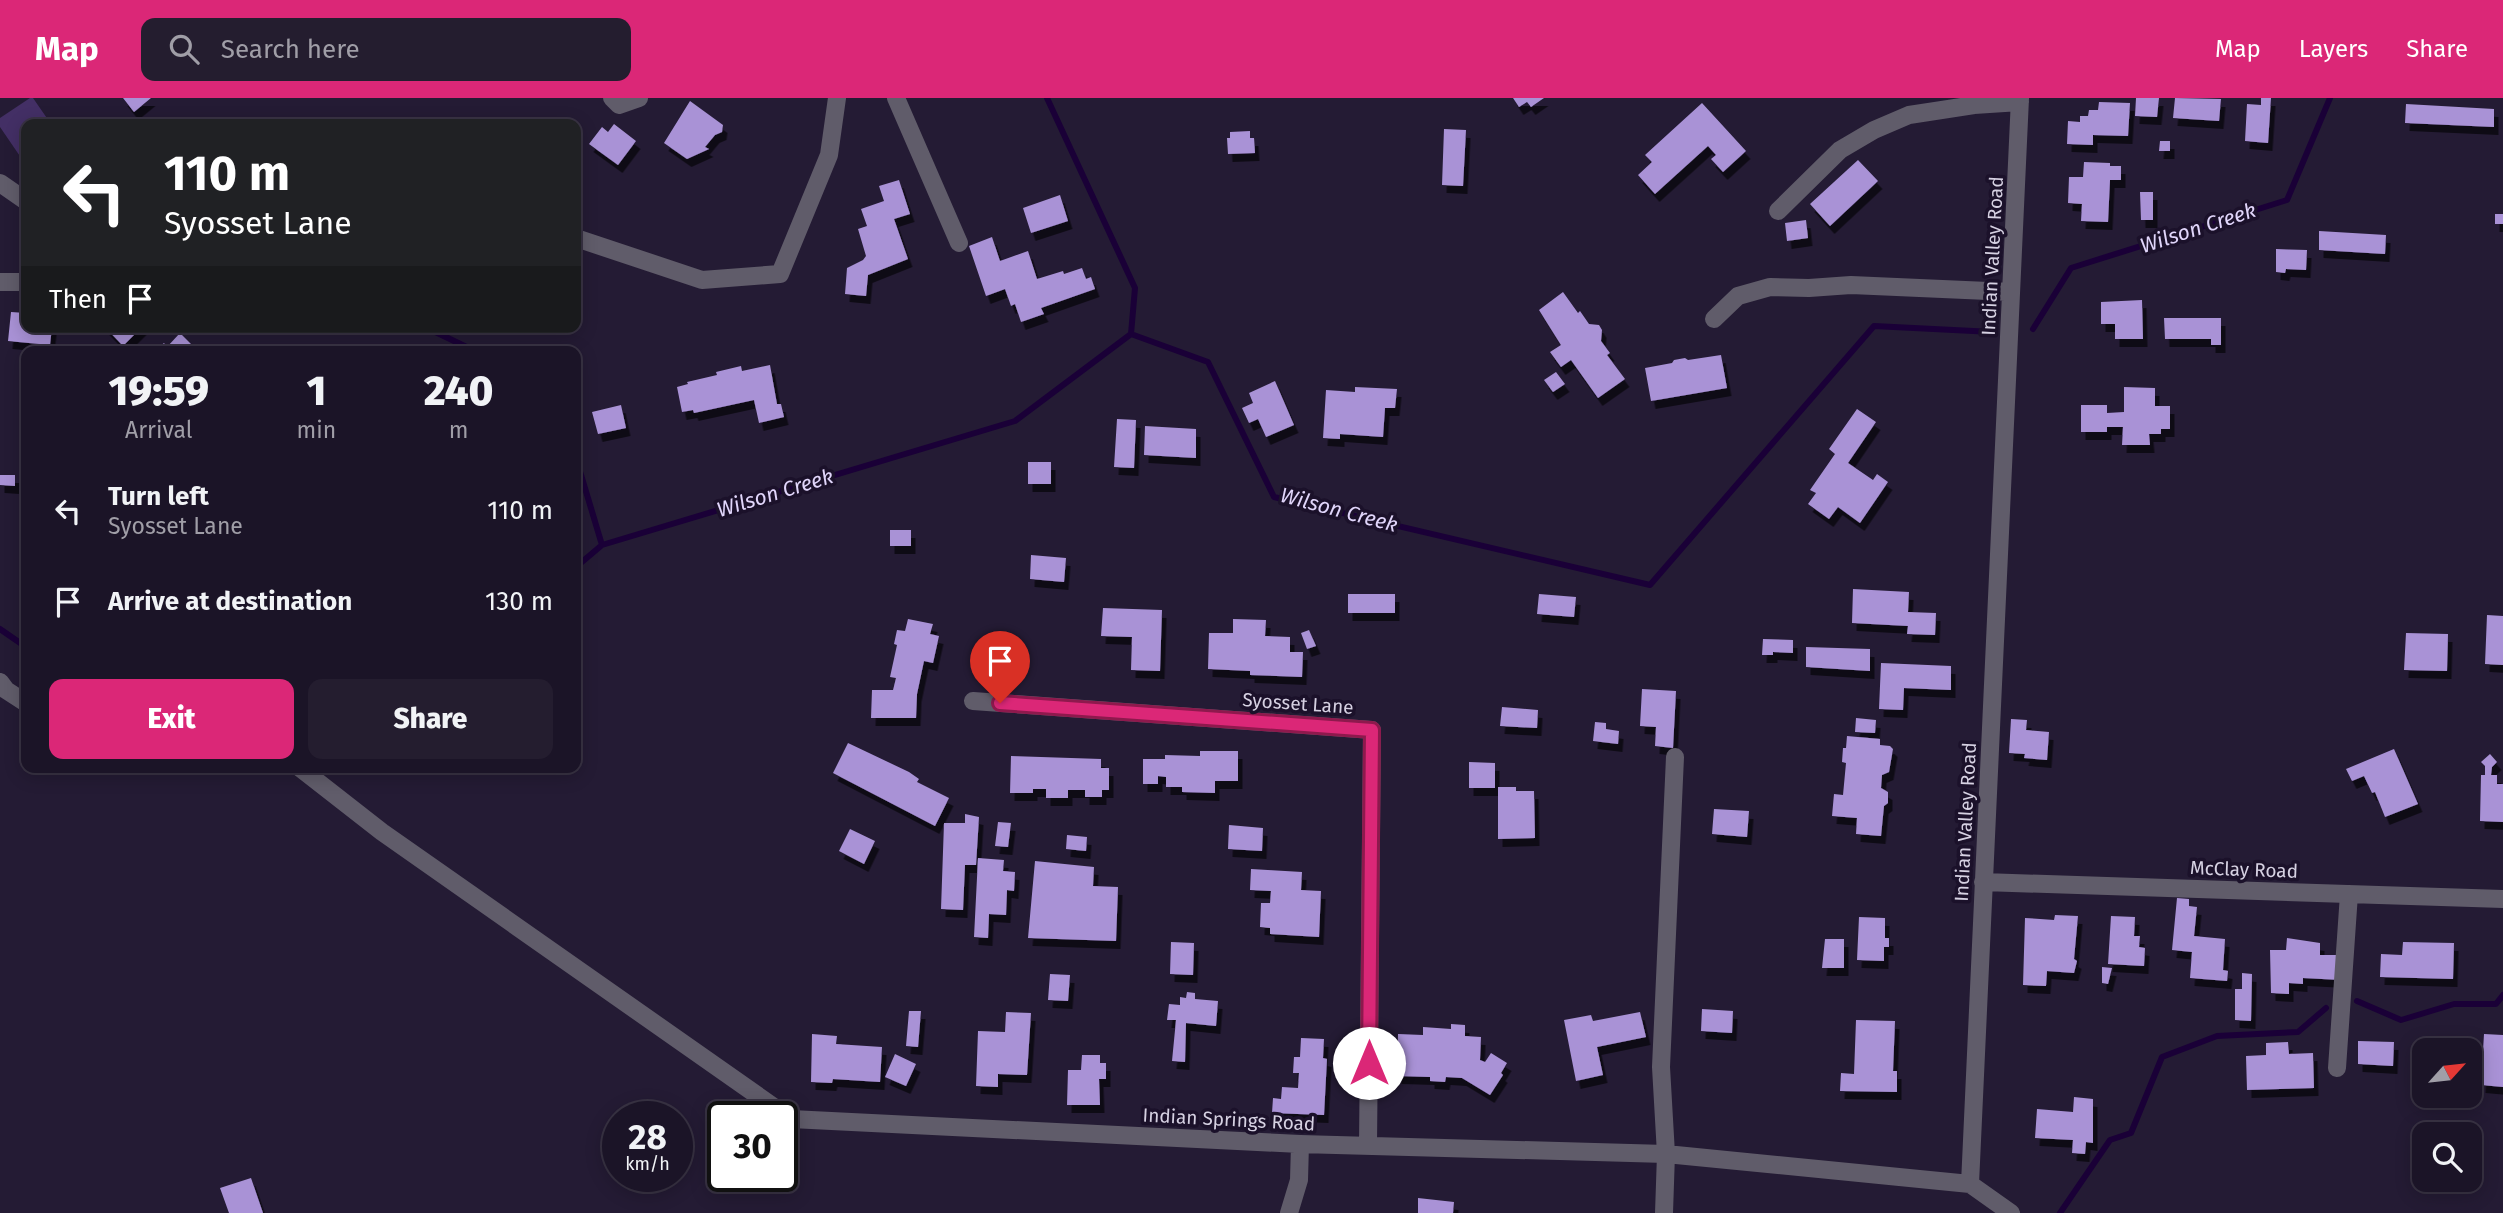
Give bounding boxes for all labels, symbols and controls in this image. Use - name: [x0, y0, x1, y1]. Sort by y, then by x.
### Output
- search box: [141, 18, 631, 81]
- text: Map: [35, 29, 99, 69]
- icon: search: [165, 30, 203, 68]
- text: Search here: [221, 34, 360, 65]
- text: Map: [2215, 35, 2261, 63]
- text: Layers: [2299, 35, 2368, 63]
- text: Share: [2406, 35, 2468, 63]
- text: 110 m: [164, 144, 290, 203]
- icon: left: [49, 147, 140, 238]
- street label: Indian Valley Road: [1977, 176, 2008, 336]
- water label: Wilson Creek: [2137, 197, 2259, 259]
- text: Syosset Lane: [164, 204, 352, 242]
- icon: arrive: [121, 280, 159, 318]
- text: Then: [49, 284, 107, 315]
- text: 19:59: [108, 366, 209, 416]
- text: 1: [306, 366, 326, 416]
- text: 240: [424, 366, 494, 416]
- text: Arrival: [125, 416, 192, 444]
- text: min: [297, 416, 336, 444]
- text: m: [449, 416, 468, 444]
- water label: Wilson Creek: [714, 463, 836, 523]
- text: Turn left: [108, 481, 209, 512]
- water label: Wilson Creek: [1278, 482, 1400, 538]
- icon: left: [49, 492, 87, 530]
- text: 110 m: [487, 495, 553, 526]
- text: Syosset Lane: [108, 512, 243, 540]
- icon: arrive: [49, 583, 87, 621]
- text: Arrive at destination: [108, 586, 352, 617]
- text: 130 m: [485, 586, 553, 617]
- pin: [970, 631, 1030, 703]
- icon: arrive: [981, 642, 1019, 680]
- button: Exit: [49, 679, 294, 759]
- button: Share: [308, 679, 553, 759]
- street label: Syosset Lane: [1242, 688, 1354, 719]
- street label: Indian Valley Road: [1950, 742, 1981, 902]
- street label: McClay Road: [2190, 856, 2298, 883]
- position arrow: [1332, 1026, 1406, 1100]
- north arrow: [2412, 1038, 2482, 1108]
- map controls: [2412, 1038, 2482, 1192]
- speed limit sign: 30: [707, 1101, 798, 1192]
- street label: Indian Springs Road: [1142, 1103, 1316, 1136]
- text: 28: [628, 1116, 667, 1158]
- button: search: [2412, 1122, 2482, 1192]
- text: km/h: [625, 1153, 670, 1175]

